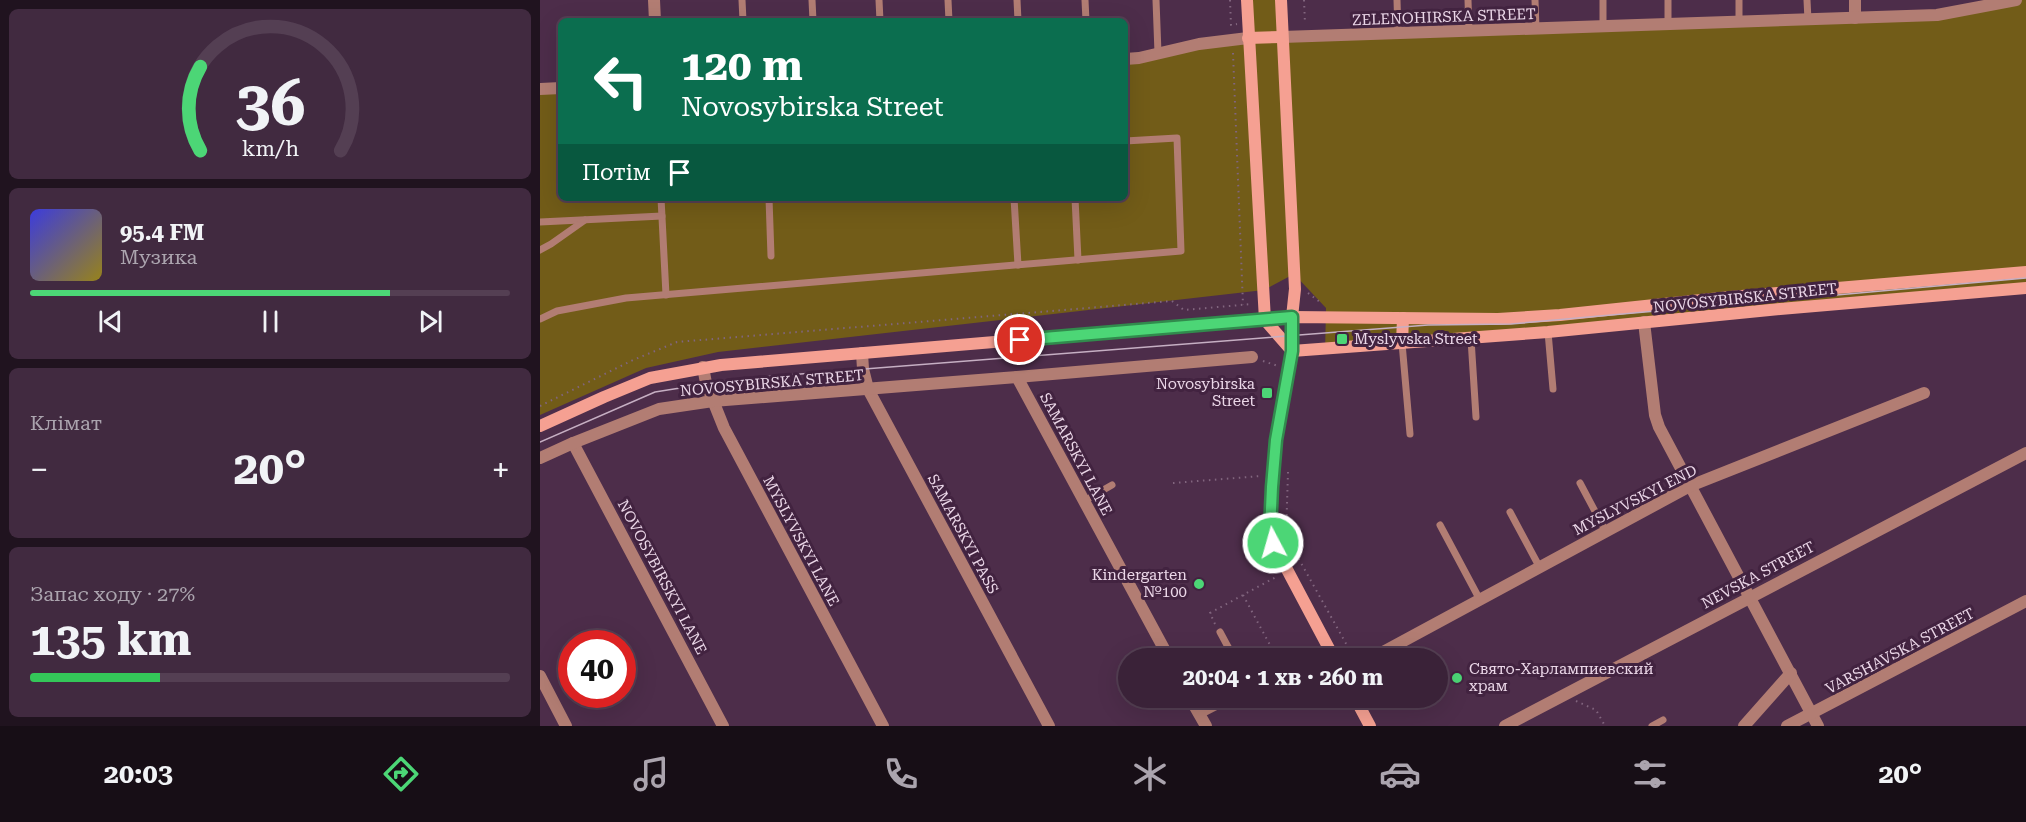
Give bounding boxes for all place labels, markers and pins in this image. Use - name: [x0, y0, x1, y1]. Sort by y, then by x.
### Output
- pin: [994, 314, 1045, 365]
- place label: Myslyvska Street: [1354, 330, 1478, 348]
- marker: Myslyvska Street: [1335, 332, 1349, 346]
- place label: Novosybirska Street: [1156, 375, 1255, 410]
- marker: Novosybirska Street: [1260, 386, 1274, 400]
- place label: Kindergarten №100: [1092, 566, 1187, 601]
- marker: Kindergarten №100: [1192, 577, 1206, 591]
- place label: Свято-Харлампиевский храм: [1469, 660, 1654, 695]
- marker: Свято-Харлампиевский храм: [1450, 671, 1464, 685]

